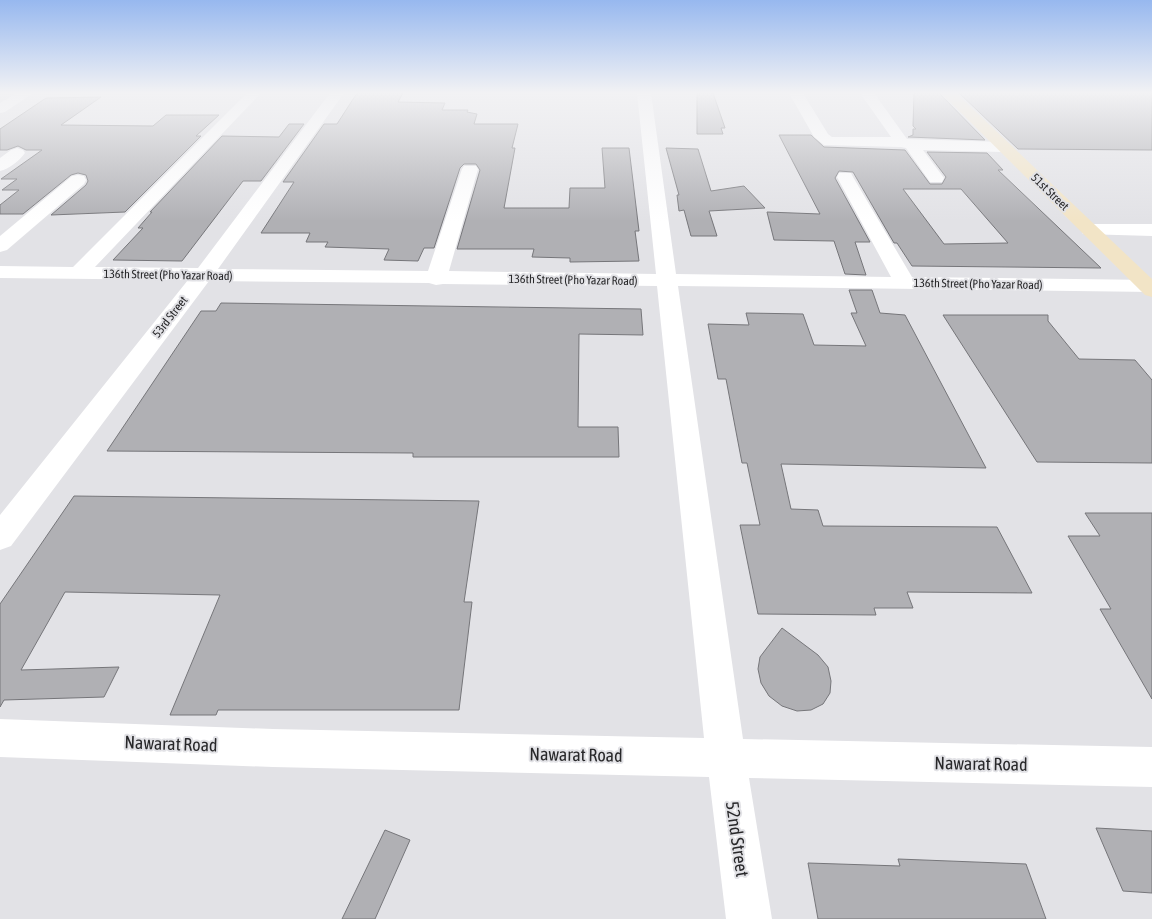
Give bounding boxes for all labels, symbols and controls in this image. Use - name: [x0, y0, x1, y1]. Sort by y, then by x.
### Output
- street label: 51st Street: [1028, 171, 1072, 214]
- street label: 136th Street (Pho Yazar Road): [104, 267, 233, 283]
- street label: 136th Street (Pho Yazar Road): [509, 272, 638, 288]
- street label: 136th Street (Pho Yazar Road): [914, 276, 1043, 292]
- street label: 53rd Street: [150, 293, 191, 340]
- street label: Nawarat Road: [124, 731, 218, 756]
- street label: Nawarat Road: [529, 743, 623, 766]
- street label: Nawarat Road: [934, 752, 1028, 775]
- street label: 52nd Street: [722, 800, 753, 878]

